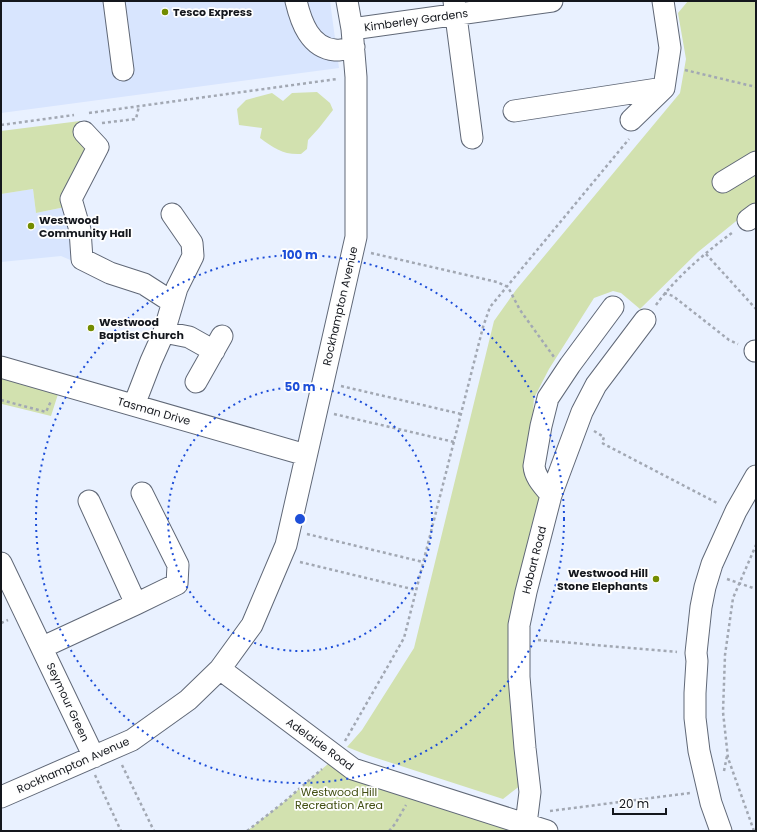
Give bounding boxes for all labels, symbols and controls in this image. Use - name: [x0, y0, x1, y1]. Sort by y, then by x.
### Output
- place label: Tesco Express: [173, 4, 252, 20]
- street label: Kimberley Gardens: [363, 5, 469, 35]
- marker: Tesco Express: [160, 7, 170, 17]
- place label: Westwood Community Hall: [39, 212, 132, 241]
- marker: Westwood Community Hall: [26, 221, 36, 231]
- street label: Rockhampton Avenue: [319, 245, 362, 367]
- text: 100 m: [282, 246, 318, 263]
- place label: Westwood Baptist Church: [99, 314, 184, 343]
- marker: Westwood Baptist Church: [86, 323, 96, 333]
- text: 50 m: [285, 378, 316, 395]
- street label: Tasman Drive: [116, 393, 193, 429]
- centre of rings: [293, 512, 307, 526]
- street label: Hobart Road: [518, 525, 550, 595]
- place label: Westwood Hill Stone Elephants: [557, 565, 648, 594]
- marker: Westwood Hill Stone Elephants: [651, 574, 661, 584]
- street label: Seymour Green: [43, 660, 93, 744]
- street label: Adelaide Road: [283, 714, 357, 774]
- street label: Rockhampton Avenue: [14, 733, 132, 797]
- park label: Westwood Hill Recreation Area: [295, 784, 383, 813]
- scale bar: [613, 790, 666, 816]
- text: 20 m: [619, 795, 649, 812]

